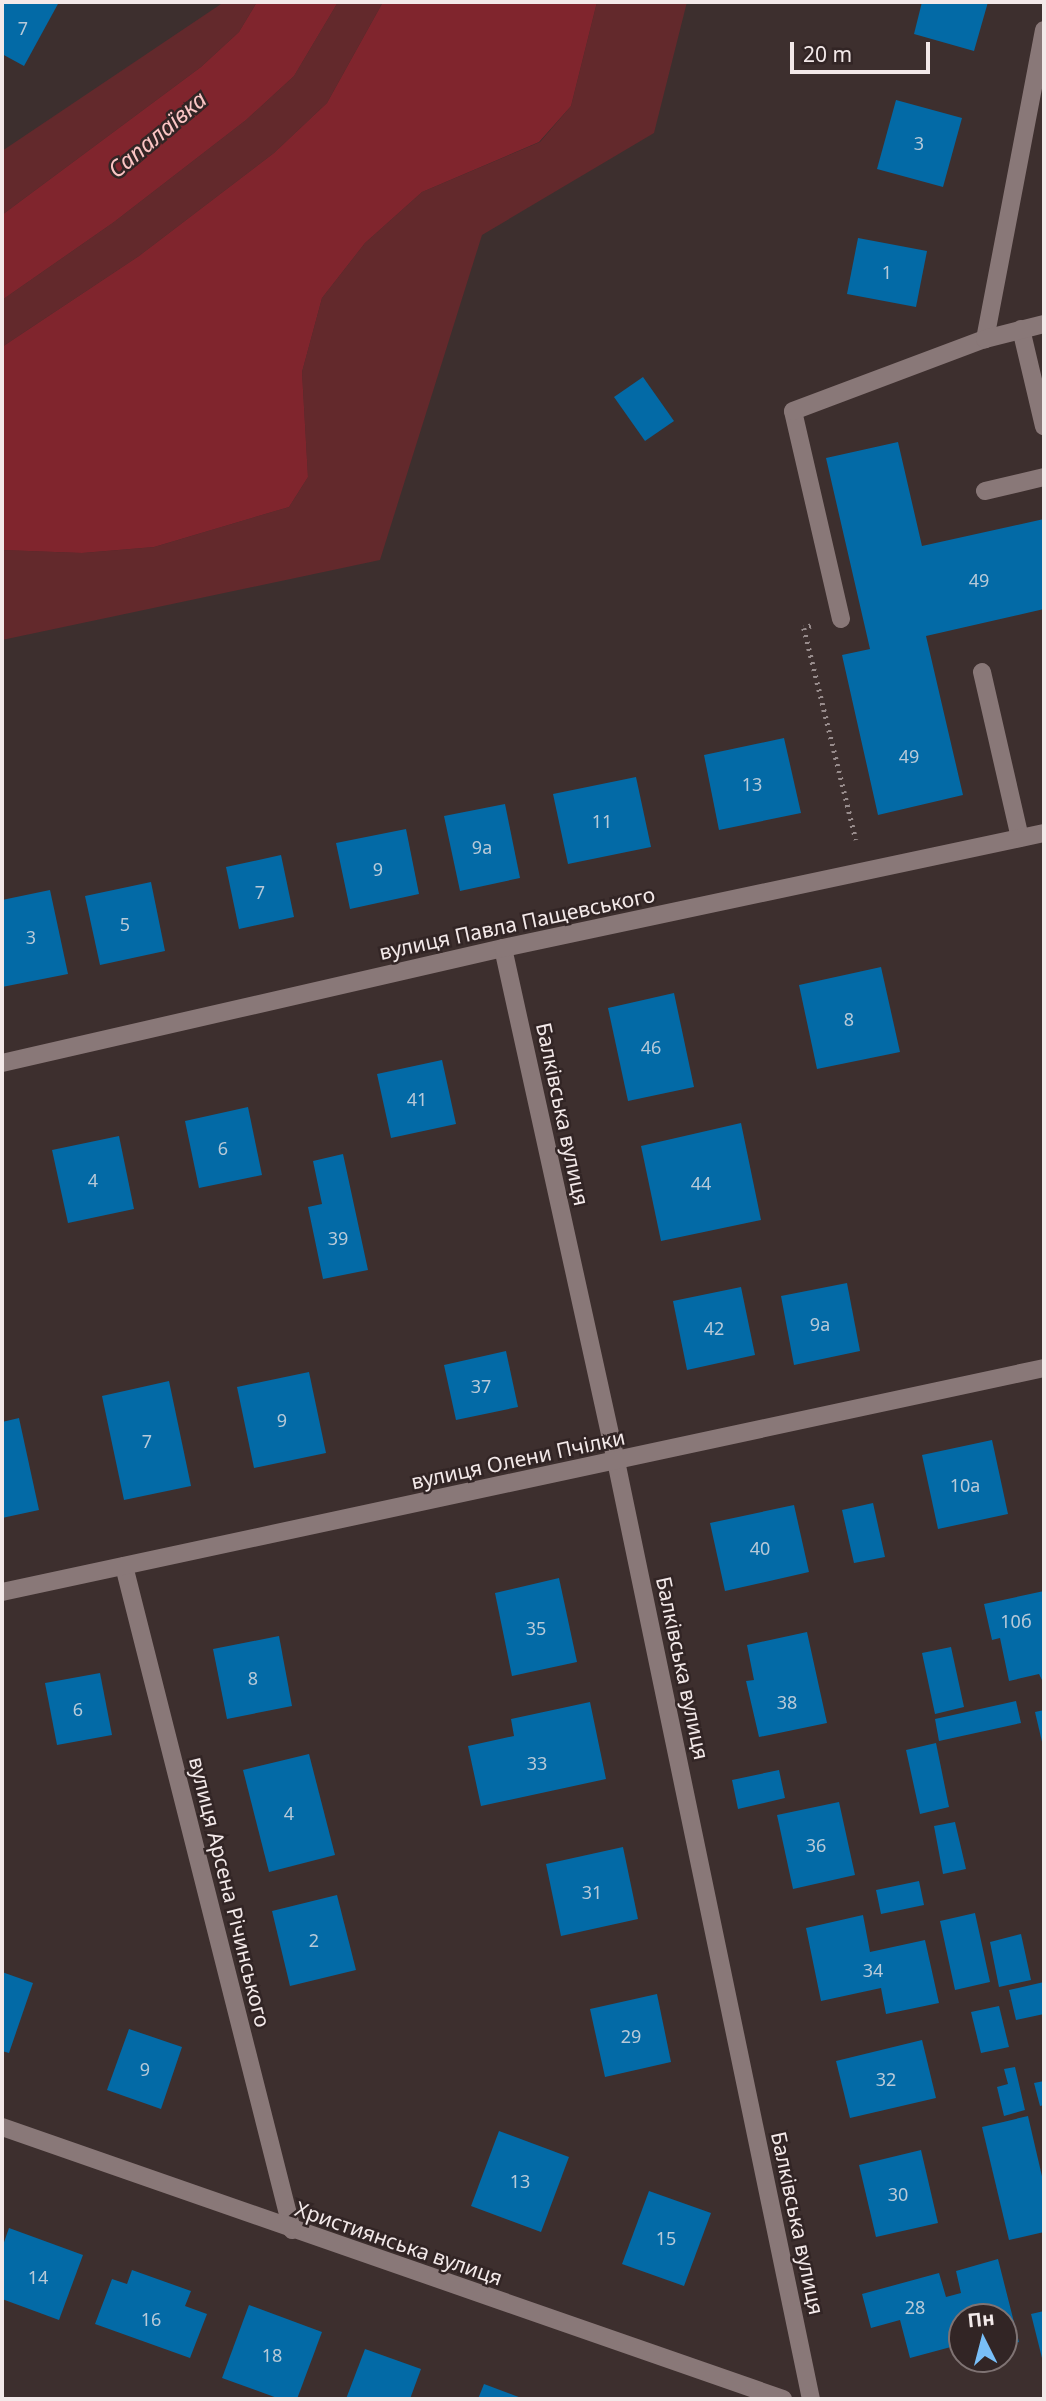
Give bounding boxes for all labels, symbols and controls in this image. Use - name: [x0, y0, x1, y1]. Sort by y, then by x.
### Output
- house number: 7: [18, 17, 28, 39]
- scale bar: [794, 28, 934, 72]
- text: 20 m: [803, 40, 852, 68]
- water label: Сапалаївка: [102, 85, 212, 183]
- house number: 3: [914, 132, 924, 154]
- house number: 1: [882, 261, 892, 283]
- house number: 49: [969, 569, 989, 591]
- house number: 49: [899, 745, 919, 767]
- house number: 13: [742, 773, 762, 795]
- house number: 11: [592, 810, 612, 832]
- house number: 9а: [472, 836, 492, 858]
- house number: 9: [373, 858, 383, 880]
- house number: 7: [255, 881, 265, 903]
- street label: вулиця Павла Пащевського: [377, 881, 657, 965]
- house number: 5: [120, 913, 130, 935]
- house number: 3: [26, 926, 36, 948]
- house number: 8: [844, 1008, 854, 1030]
- street label: Балківська вулиця: [531, 1020, 595, 1208]
- house number: 46: [641, 1036, 661, 1058]
- house number: 41: [407, 1088, 427, 1110]
- house number: 6: [218, 1137, 228, 1159]
- house number: 4: [88, 1169, 98, 1191]
- house number: 44: [691, 1172, 711, 1194]
- house number: 39: [328, 1227, 348, 1249]
- house number: 9а: [810, 1313, 830, 1335]
- house number: 42: [704, 1317, 724, 1339]
- house number: 37: [471, 1375, 491, 1397]
- house number: 9: [277, 1409, 287, 1431]
- street label: вулиця Олени Пчілки: [409, 1424, 627, 1494]
- house number: 7: [142, 1430, 152, 1452]
- house number: 10а: [950, 1474, 980, 1496]
- house number: 40: [750, 1537, 770, 1559]
- street label: Балківська вулиця: [651, 1574, 715, 1762]
- house number: 10б: [1000, 1610, 1032, 1632]
- house number: 35: [526, 1617, 546, 1639]
- house number: 8: [248, 1667, 258, 1689]
- house number: 38: [777, 1691, 797, 1713]
- house number: 6: [73, 1698, 83, 1720]
- house number: 33: [527, 1752, 547, 1774]
- street label: вулиця Арсена Річинського: [184, 1754, 276, 2030]
- house number: 4: [284, 1802, 294, 1824]
- house number: 36: [806, 1834, 826, 1856]
- house number: 31: [582, 1881, 602, 1903]
- house number: 2: [309, 1929, 319, 1951]
- house number: 34: [863, 1959, 883, 1981]
- house number: 29: [621, 2025, 641, 2047]
- house number: 9: [140, 2058, 150, 2080]
- house number: 32: [876, 2068, 896, 2090]
- street label: Балківська вулиця: [766, 2129, 830, 2317]
- house number: 13: [510, 2170, 530, 2192]
- house number: 30: [888, 2183, 908, 2205]
- street label: Християнська вулиця: [292, 2196, 506, 2290]
- house number: 15: [656, 2227, 676, 2249]
- house number: 14: [28, 2266, 48, 2288]
- house number: 28: [905, 2296, 925, 2318]
- north arrow: [948, 2303, 1018, 2373]
- text: Пн: [966, 2305, 996, 2333]
- house number: 16: [141, 2308, 161, 2330]
- house number: 18: [262, 2344, 282, 2366]

